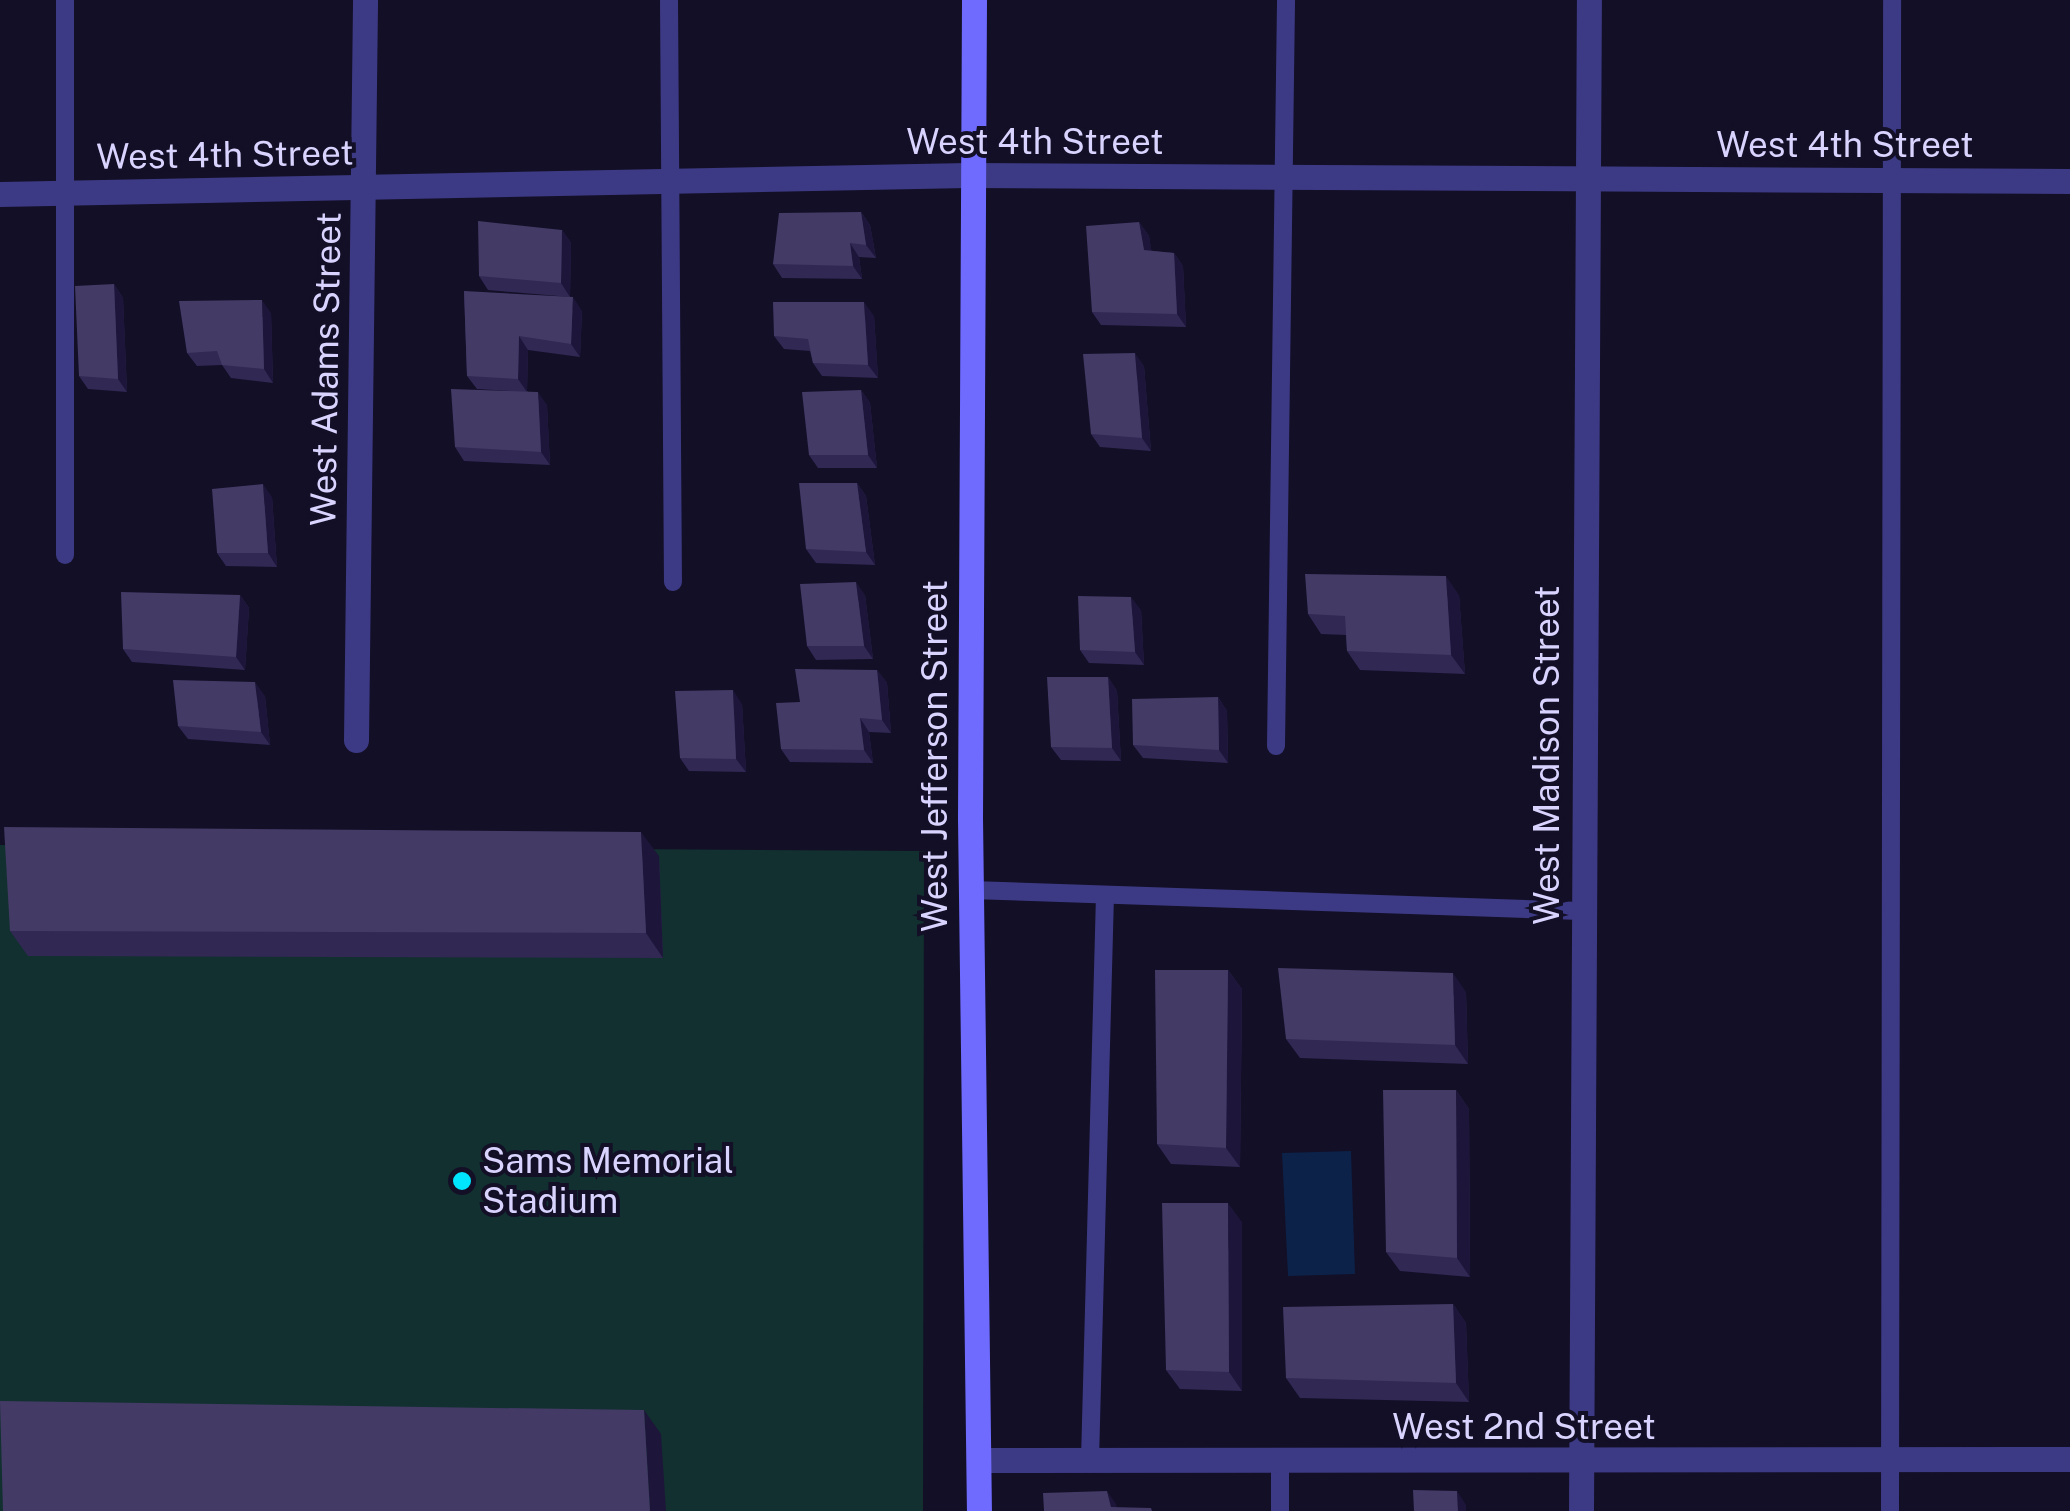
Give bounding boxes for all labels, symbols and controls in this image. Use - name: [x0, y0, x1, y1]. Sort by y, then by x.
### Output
- street label: West 4th Street: [906, 121, 1164, 163]
- street label: West 4th Street: [1716, 124, 1974, 166]
- street label: West 4th Street: [96, 132, 354, 178]
- street label: West Adams Street: [302, 212, 350, 526]
- street label: West Jefferson Street: [914, 580, 956, 932]
- street label: West Madison Street: [1526, 585, 1568, 925]
- place label: Sams Memorial Stadium: [482, 1140, 734, 1222]
- marker: Sams Memorial Stadium: [451, 1170, 473, 1192]
- street label: West 2nd Street: [1392, 1406, 1656, 1448]

